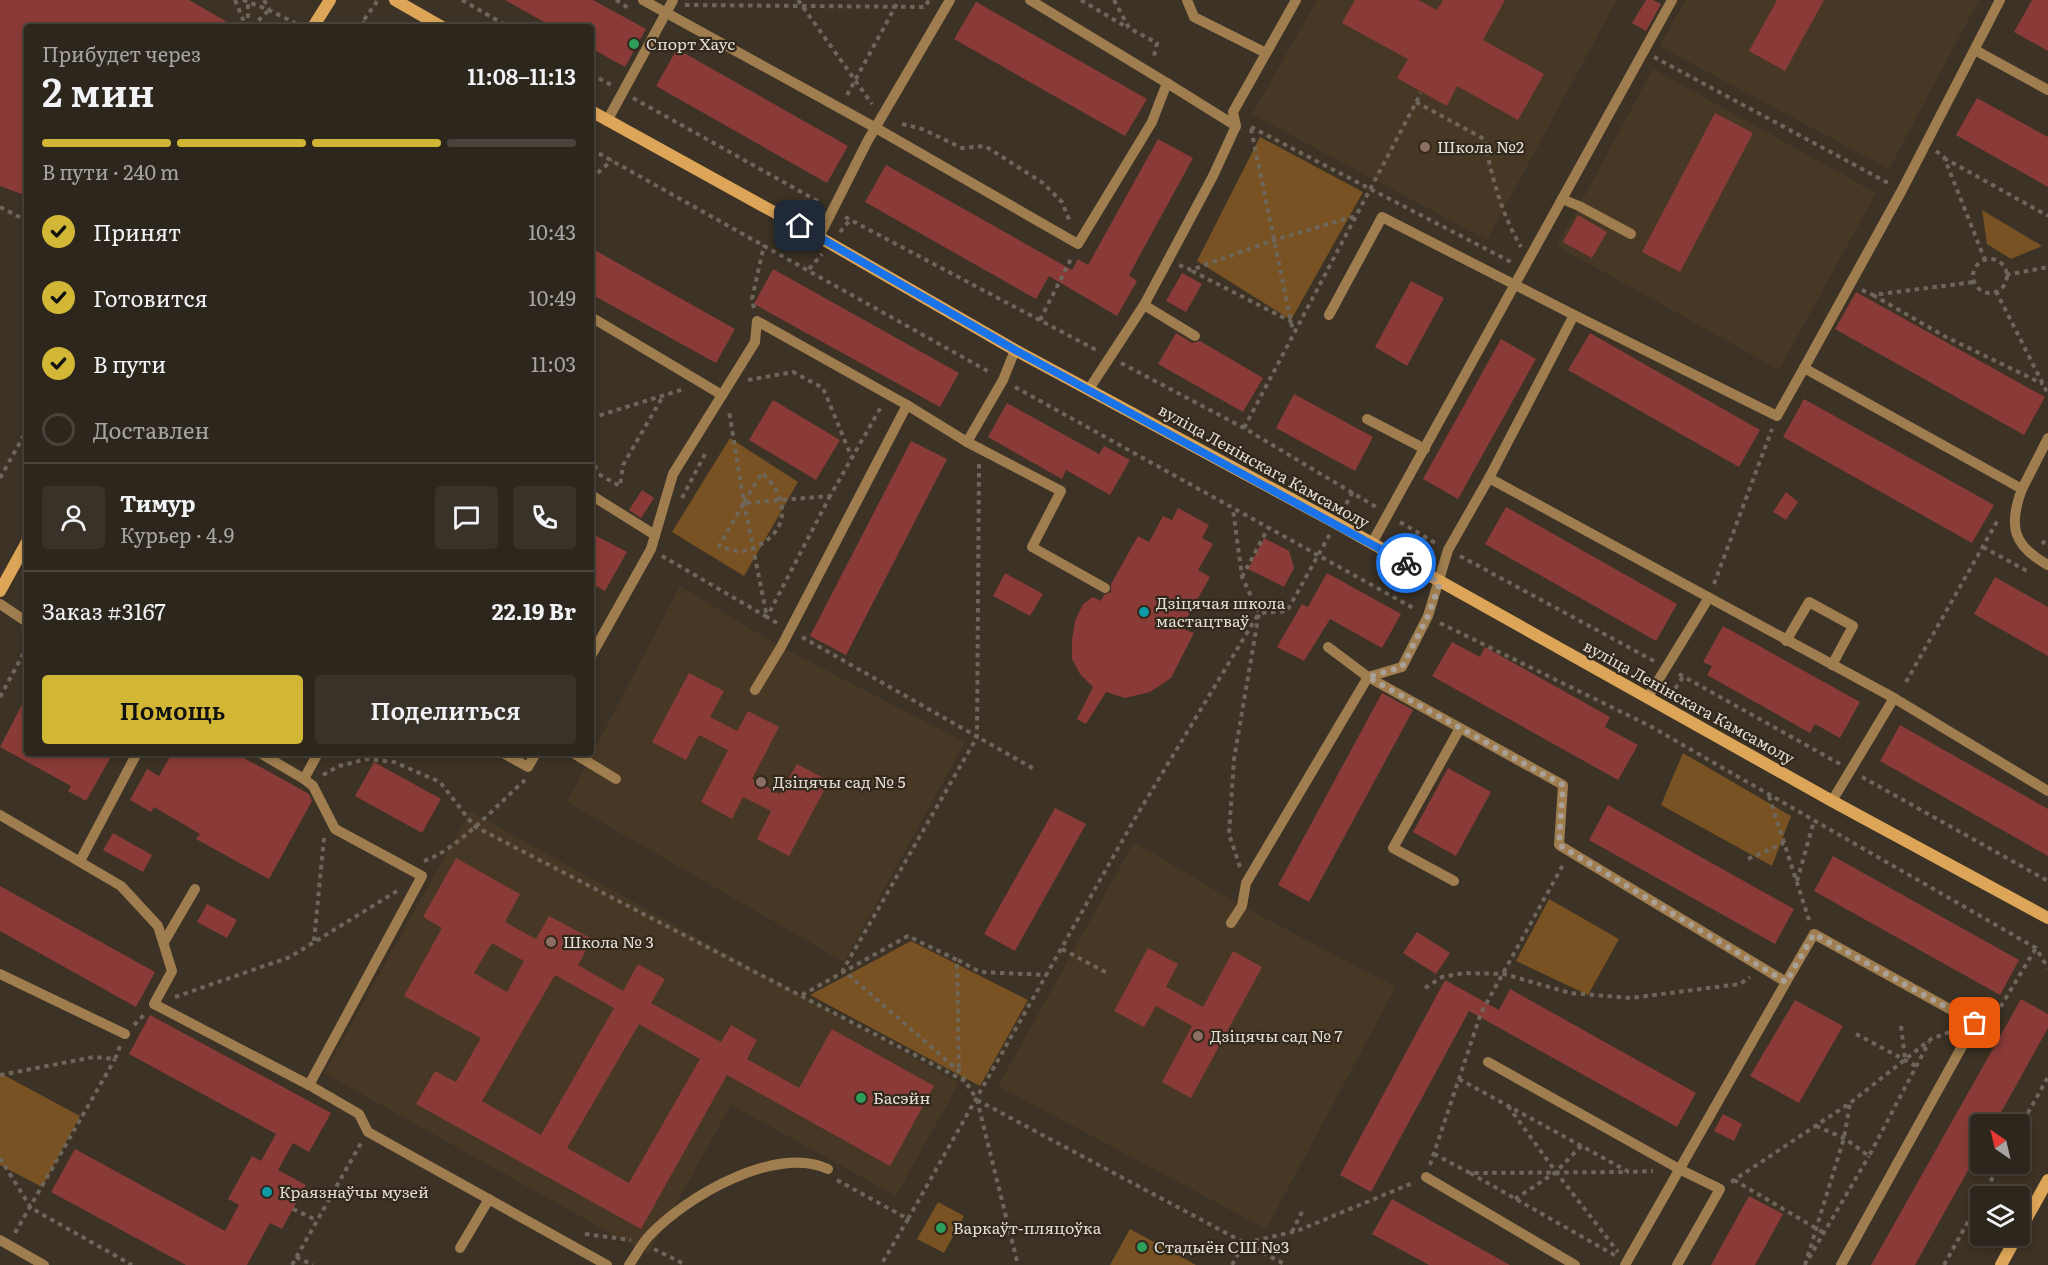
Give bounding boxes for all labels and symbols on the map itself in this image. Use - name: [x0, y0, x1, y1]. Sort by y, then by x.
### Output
- place label: Спорт Хаус: [646, 31, 735, 55]
- marker: Спорт Хаус: [627, 37, 641, 51]
- place label: Школа №2: [1437, 134, 1524, 158]
- marker: Школа №2: [1418, 140, 1432, 154]
- pin: [774, 200, 825, 251]
- street label: вуліца Ленінскага Камсамолу: [1155, 397, 1375, 534]
- courier: [1376, 533, 1436, 593]
- place label: Дзіцячая школа мастацтваў: [1156, 590, 1286, 632]
- marker: Дзіцячая школа мастацтваў: [1137, 605, 1151, 619]
- street label: вуліца Ленінскага Камсамолу: [1580, 633, 1800, 770]
- place label: Дзіцячы сад № 5: [773, 769, 906, 793]
- marker: Дзіцячы сад № 5: [754, 775, 768, 789]
- place label: Школа № 3: [563, 929, 654, 953]
- marker: Школа № 3: [544, 935, 558, 949]
- pin: [1949, 997, 2000, 1048]
- place label: Дзіцячы сад № 7: [1210, 1023, 1343, 1047]
- marker: Дзіцячы сад № 7: [1191, 1029, 1205, 1043]
- place label: Басэйн: [873, 1085, 930, 1109]
- marker: Басэйн: [854, 1091, 868, 1105]
- north arrow: [1970, 1114, 2030, 1174]
- place label: Краязнаўчы музей: [279, 1179, 429, 1203]
- marker: Краязнаўчы музей: [260, 1185, 274, 1199]
- place label: Варкаўт-пляцоўка: [953, 1215, 1102, 1239]
- marker: Варкаўт-пляцоўка: [934, 1221, 948, 1235]
- place label: Стадыён СШ №3: [1154, 1234, 1289, 1258]
- marker: Стадыён СШ №3: [1135, 1240, 1149, 1254]

